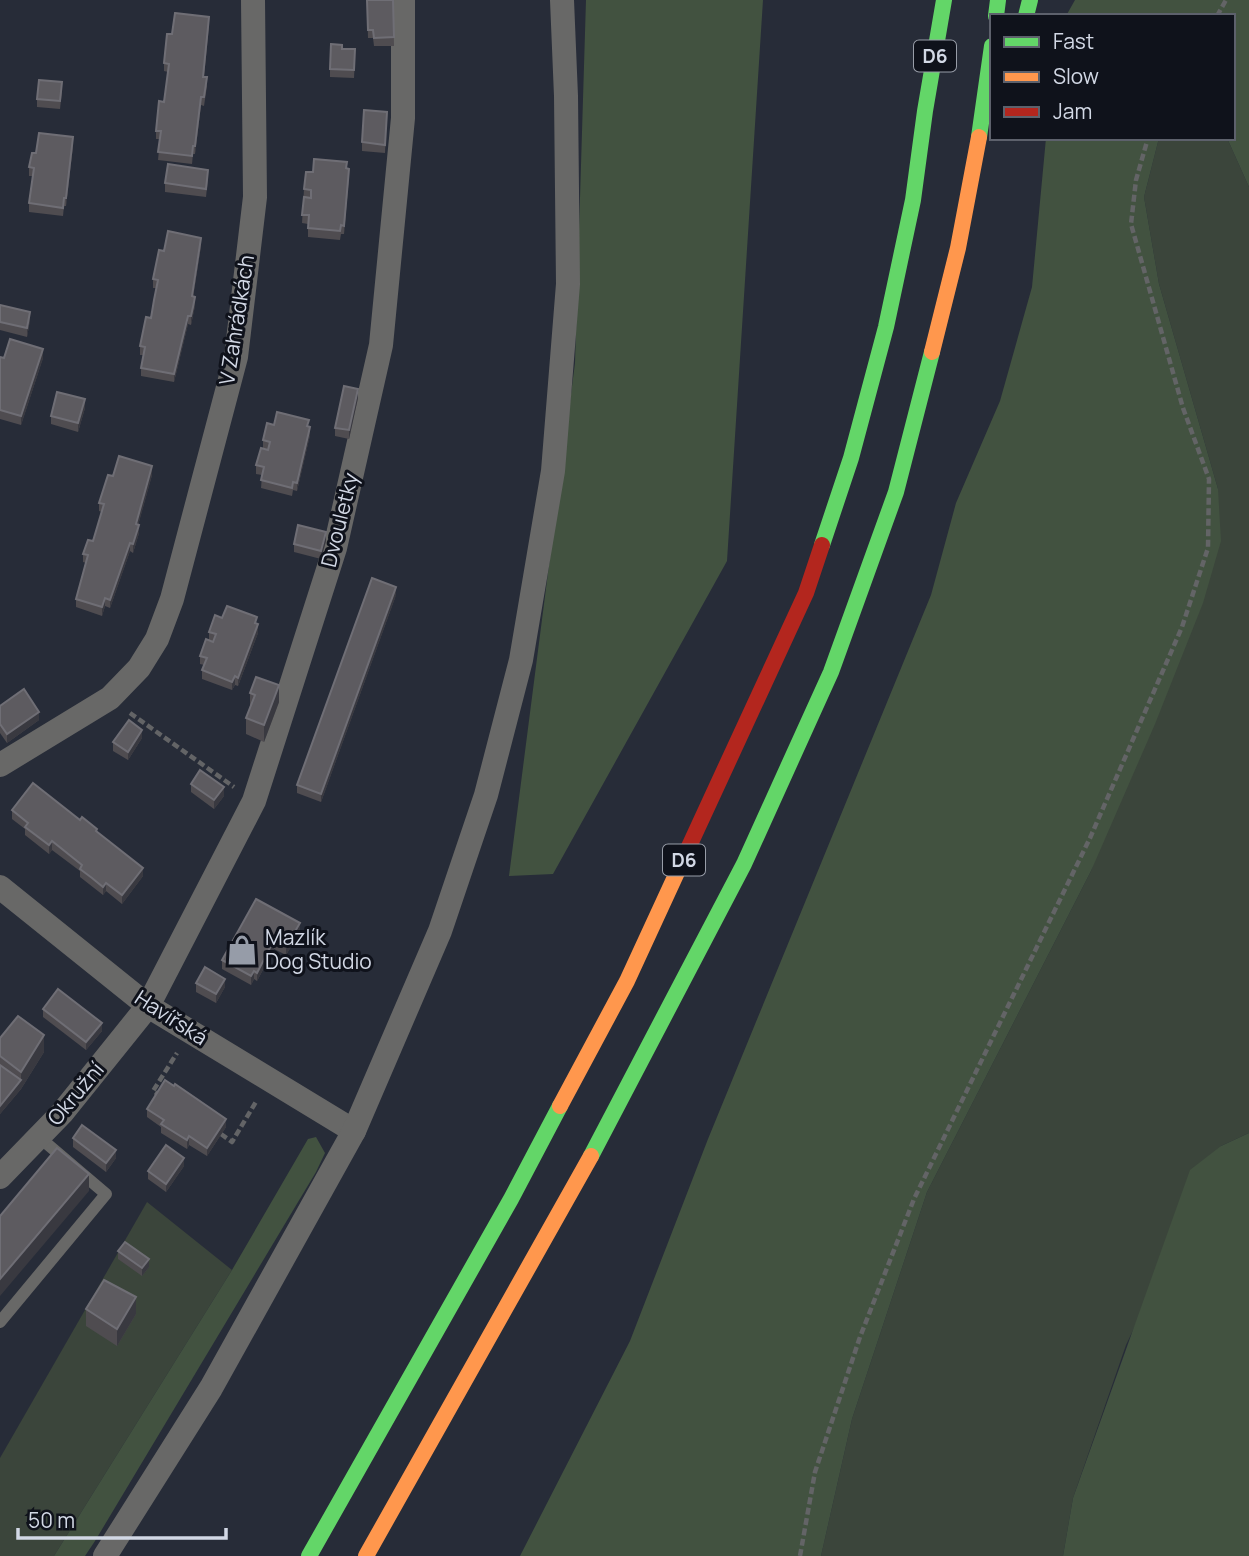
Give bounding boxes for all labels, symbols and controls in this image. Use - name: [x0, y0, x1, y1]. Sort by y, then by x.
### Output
- legend: [990, 14, 1235, 140]
- text: Fast: [1053, 27, 1094, 55]
- road number: D6: [914, 40, 956, 72]
- text: Slow: [1053, 62, 1099, 90]
- text: Jam: [1053, 97, 1092, 125]
- street label: V Zahrádkách: [212, 253, 260, 387]
- street label: Dvouletky: [314, 470, 364, 570]
- road number: D6: [663, 845, 705, 876]
- place label: Mazlík Dog Studio: [265, 923, 372, 975]
- shop icon: Mazlík Dog Studio: [225, 933, 259, 967]
- street label: Havířská: [130, 983, 213, 1051]
- street label: Okružní: [41, 1056, 110, 1131]
- scale bar: [18, 1496, 226, 1540]
- text: 50 m: [28, 1506, 75, 1534]

